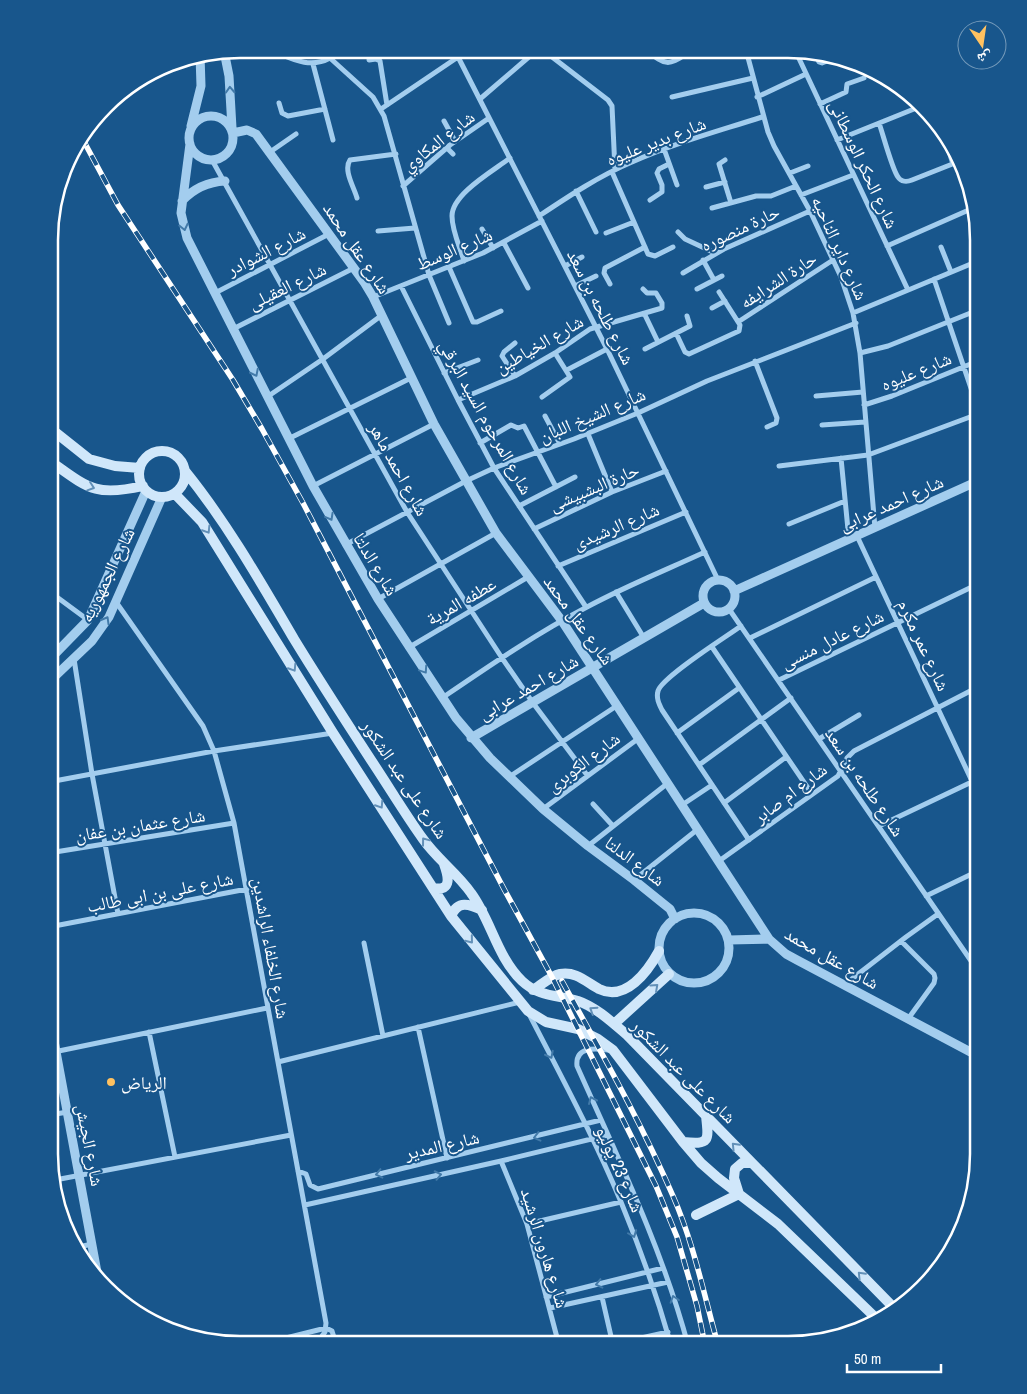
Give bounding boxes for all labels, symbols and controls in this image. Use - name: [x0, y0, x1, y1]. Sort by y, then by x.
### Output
- north arrow: [957, 20, 1007, 70]
- text: ش: [976, 47, 994, 68]
- one-way arrow: [225, 85, 236, 93]
- street label: شارع الحكر الوسطانى: [823, 95, 905, 233]
- street label: شارع المكاوي: [396, 105, 481, 179]
- street label: شارع بدير عليوه: [602, 110, 710, 172]
- street label: شارع داير الناحيه: [806, 192, 874, 304]
- street label: شارع عقل محمد: [317, 197, 397, 299]
- street label: حارة منصوره: [696, 199, 784, 257]
- street label: شارع الشوادر: [221, 220, 310, 282]
- one-way arrow: [178, 222, 189, 231]
- street label: شارع الوسط: [412, 222, 496, 276]
- street label: شارع طلحه بن سعد: [561, 245, 641, 369]
- street label: حارة الشرايفه: [735, 246, 821, 314]
- street label: شارع العقيلى: [244, 256, 330, 316]
- street label: شارع الخياطين: [490, 309, 588, 379]
- street label: شارع المرحوم السيد البرقي: [431, 335, 539, 500]
- street label: شارع عليوه: [877, 346, 955, 396]
- one-way arrow: [249, 367, 259, 376]
- street label: شارع الشيخ اللبان: [535, 381, 649, 449]
- street label: شارع احمد ماهر: [363, 417, 435, 520]
- street label: حارة البشبيشى: [545, 457, 643, 517]
- street label: شارع احمد عرابى: [835, 469, 947, 537]
- one-way arrow: [86, 482, 95, 492]
- street label: شارع الرشيدى: [569, 497, 663, 555]
- one-way arrow: [324, 511, 334, 520]
- street label: شارع الجمهوريه: [73, 524, 141, 626]
- one-way arrow: [201, 525, 211, 534]
- street label: شارع الدلتا: [347, 528, 405, 600]
- street label: شارع عقل محمد: [538, 570, 620, 670]
- street label: عطفه المرية: [422, 571, 500, 631]
- street label: شارع عمر مكرم: [892, 595, 956, 695]
- street label: شارع عادل منسى: [776, 603, 888, 675]
- one-way arrow: [100, 617, 110, 626]
- street label: شارع احمد عرابى: [473, 648, 583, 726]
- one-way arrow: [286, 663, 296, 672]
- one-way arrow: [418, 665, 427, 674]
- street label: شارع على عبد الشكور: [355, 714, 454, 844]
- street label: شارع طلحه بن سعد: [819, 723, 911, 841]
- street label: شارع الكوبرى: [541, 726, 625, 798]
- street label: شارع ام صابر: [747, 757, 832, 830]
- one-way arrow: [374, 800, 383, 809]
- street label: شارع عثمان بن عفان: [73, 802, 207, 848]
- street label: شارع الدلتا: [600, 830, 670, 892]
- one-way arrow: [422, 837, 431, 847]
- street label: شارع على بن ابى طالب: [85, 866, 235, 918]
- street label: شارع الخلفاء الراشدين: [246, 875, 296, 1021]
- street label: شارع عقل محمد: [780, 921, 884, 995]
- one-way arrow: [465, 934, 473, 943]
- one-way arrow: [649, 984, 658, 993]
- one-way arrow: [590, 1006, 599, 1016]
- street label: شارع على عبد الشكور: [625, 1012, 742, 1129]
- one-way arrow: [544, 1050, 554, 1059]
- place label: الرياض: [121, 1070, 167, 1095]
- marker: الرياض: [105, 1076, 117, 1088]
- one-way arrow: [588, 1096, 598, 1105]
- street label: شارع الجيش: [70, 1102, 110, 1188]
- street label: شارع 23 يوليو: [590, 1122, 650, 1216]
- street label: شارع المدير: [401, 1124, 482, 1166]
- one-way arrow: [534, 1131, 542, 1141]
- one-way arrow: [732, 1143, 741, 1152]
- one-way arrow: [375, 1168, 384, 1179]
- one-way arrow: [433, 1171, 442, 1181]
- street label: شارع هارون الرشيد: [515, 1185, 575, 1311]
- one-way arrow: [627, 1229, 637, 1238]
- one-way arrow: [858, 1271, 867, 1280]
- one-way arrow: [595, 1278, 604, 1289]
- one-way arrow: [669, 1295, 679, 1303]
- scale bar: [847, 1342, 941, 1374]
- text: 50 m: [854, 1348, 881, 1369]

